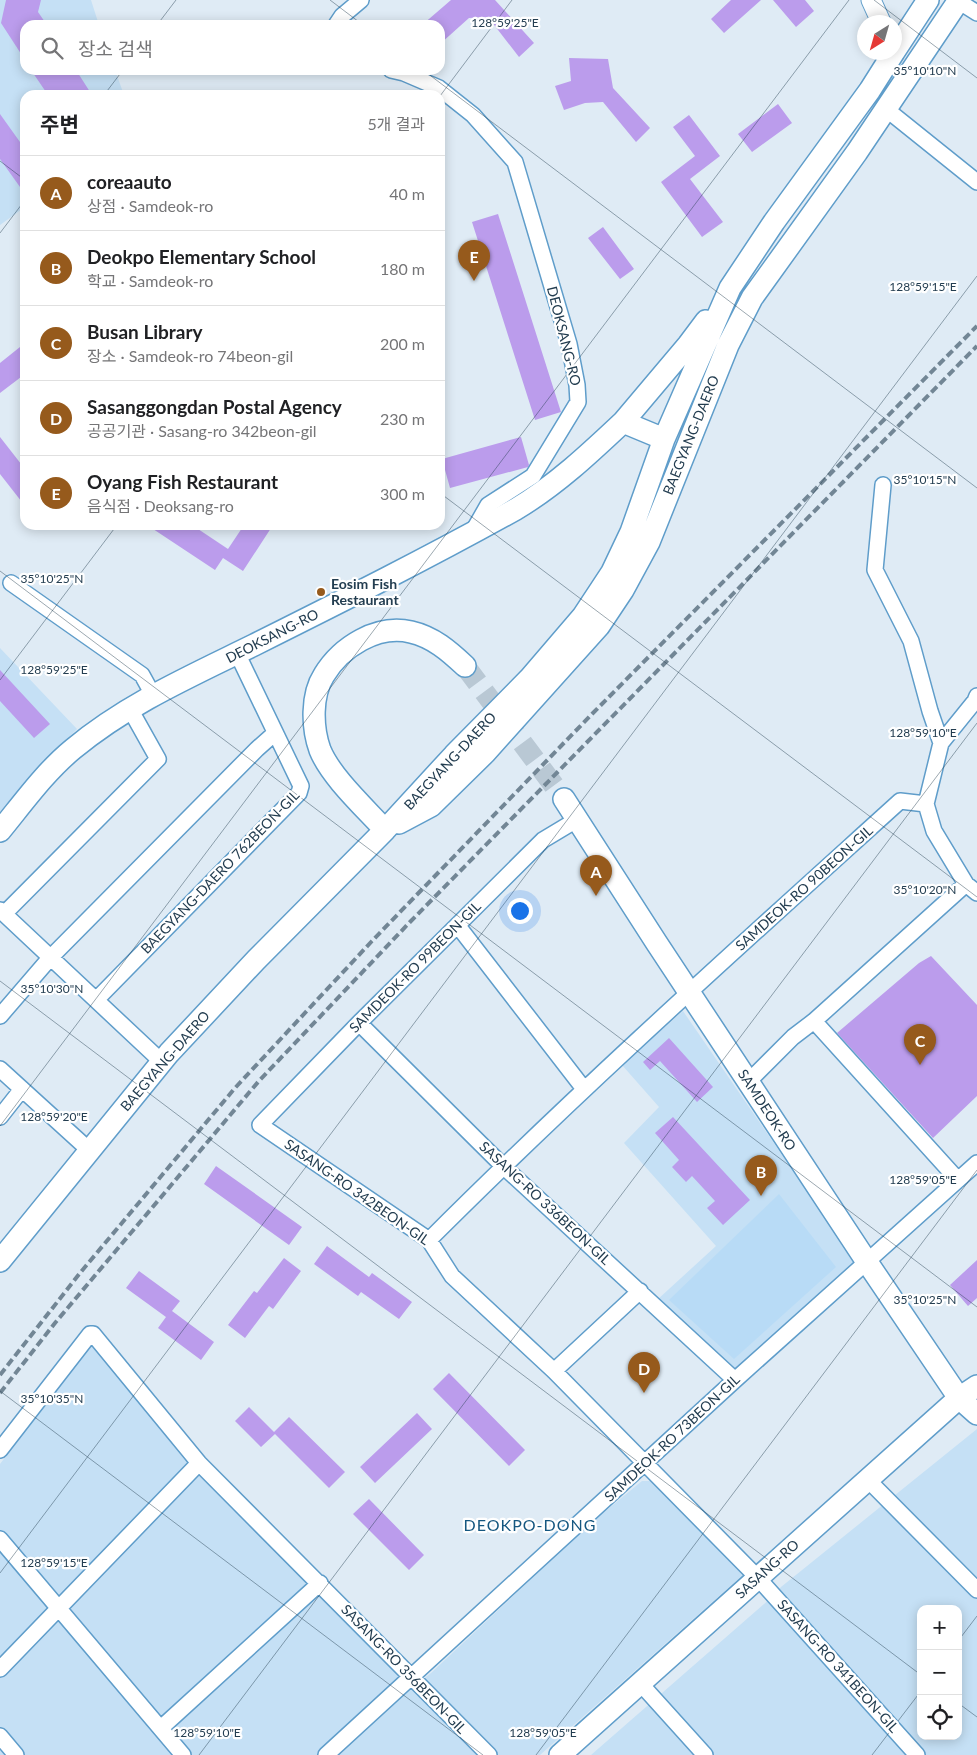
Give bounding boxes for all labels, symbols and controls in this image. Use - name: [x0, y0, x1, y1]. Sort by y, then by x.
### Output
- text: 128°59'25"E: [471, 15, 539, 30]
- north arrow: [857, 15, 902, 60]
- search box: [20, 20, 445, 75]
- icon: search: [38, 34, 66, 62]
- text: 장소 검색: [78, 37, 153, 60]
- text: 35°10'10"N: [894, 63, 956, 78]
- text: 주변: [40, 111, 79, 136]
- text: 5개 결과: [367, 114, 425, 133]
- text: coreaauto: [87, 170, 172, 193]
- text: A: [50, 184, 62, 203]
- text: 40 m: [389, 184, 425, 203]
- text: 상점 · Samdeok-ro: [87, 196, 213, 215]
- pin: E: [458, 240, 490, 281]
- text: Deokpo Elementary School: [87, 245, 316, 268]
- text: B: [51, 259, 61, 278]
- text: 180 m: [380, 259, 425, 278]
- text: 학교 · Samdeok-ro: [87, 271, 213, 290]
- text: 128°59'15"E: [889, 279, 957, 294]
- street label: DEOKSANG-RO: [544, 284, 585, 387]
- text: Busan Library: [87, 320, 203, 343]
- text: C: [51, 334, 61, 353]
- text: 200 m: [380, 334, 425, 353]
- text: 장소 · Samdeok-ro 74beon-gil: [87, 346, 293, 365]
- street label: BAEGYANG-DAERO: [659, 373, 722, 497]
- text: Sasanggongdan Postal Agency: [87, 395, 342, 418]
- text: D: [50, 409, 62, 428]
- text: 230 m: [380, 409, 425, 428]
- text: 공공기관 · Sasang-ro 342beon-gil: [87, 421, 317, 440]
- text: Oyang Fish Restaurant: [87, 470, 278, 493]
- text: 35°10'15"N: [894, 472, 956, 487]
- text: E: [51, 484, 61, 503]
- text: 300 m: [380, 484, 425, 503]
- text: 음식점 · Deoksang-ro: [87, 496, 234, 515]
- text: 35°10'25"N: [21, 571, 83, 586]
- place label: Eosim Fish Restaurant: [331, 575, 399, 608]
- marker: Eosim Fish Restaurant: [315, 586, 327, 598]
- street label: DEOKSANG-RO: [223, 605, 321, 666]
- text: 128°59'25"E: [20, 662, 88, 677]
- street label: BAEGYANG-DAERO: [400, 708, 499, 813]
- text: 128°59'10"E: [889, 725, 957, 740]
- street label: BAEGYANG-DAERO 762BEON-GIL: [137, 786, 302, 957]
- street label: SAMDEOK-RO 90BEON-GIL: [732, 822, 876, 954]
- pin: A: [580, 855, 612, 896]
- text: 35°10'20"N: [894, 882, 956, 897]
- street label: SAMDEOK-RO 99BEON-GIL: [345, 897, 484, 1036]
- your location: [507, 898, 533, 924]
- text: 35°10'30"N: [21, 981, 83, 996]
- street label: BAEGYANG-DAERO: [116, 1007, 213, 1114]
- pin: C: [904, 1024, 936, 1065]
- street label: SAMDEOK-RO: [735, 1066, 800, 1154]
- text: 128°59'20"E: [20, 1109, 88, 1124]
- street label: SASANG-RO 342BEON-GIL: [282, 1135, 433, 1248]
- street label: SASANG-RO 336BEON-GIL: [476, 1137, 614, 1268]
- pin: B: [745, 1155, 777, 1196]
- text: 128°59'05"E: [889, 1172, 957, 1187]
- text: 35°10'25"N: [894, 1292, 956, 1307]
- pin: D: [628, 1352, 660, 1393]
- street label: SAMDEOK-RO 73BEON-GIL: [600, 1370, 743, 1505]
- text: 35°10'35"N: [21, 1391, 83, 1406]
- district label: DEOKPO-DONG: [464, 1515, 596, 1534]
- street label: SASANG-RO: [731, 1536, 802, 1602]
- text: 128°59'15"E: [20, 1555, 88, 1570]
- street label: SASANG-RO 341BEON-GIL: [774, 1596, 903, 1736]
- street label: SASANG-RO 356BEON-GIL: [338, 1600, 471, 1737]
- map controls: [917, 1605, 962, 1740]
- button: +: [917, 1605, 962, 1650]
- button: −: [917, 1650, 962, 1695]
- button: locate: [917, 1695, 962, 1740]
- text: 128°59'10"E: [173, 1725, 241, 1740]
- text: 128°59'05"E: [509, 1725, 577, 1740]

